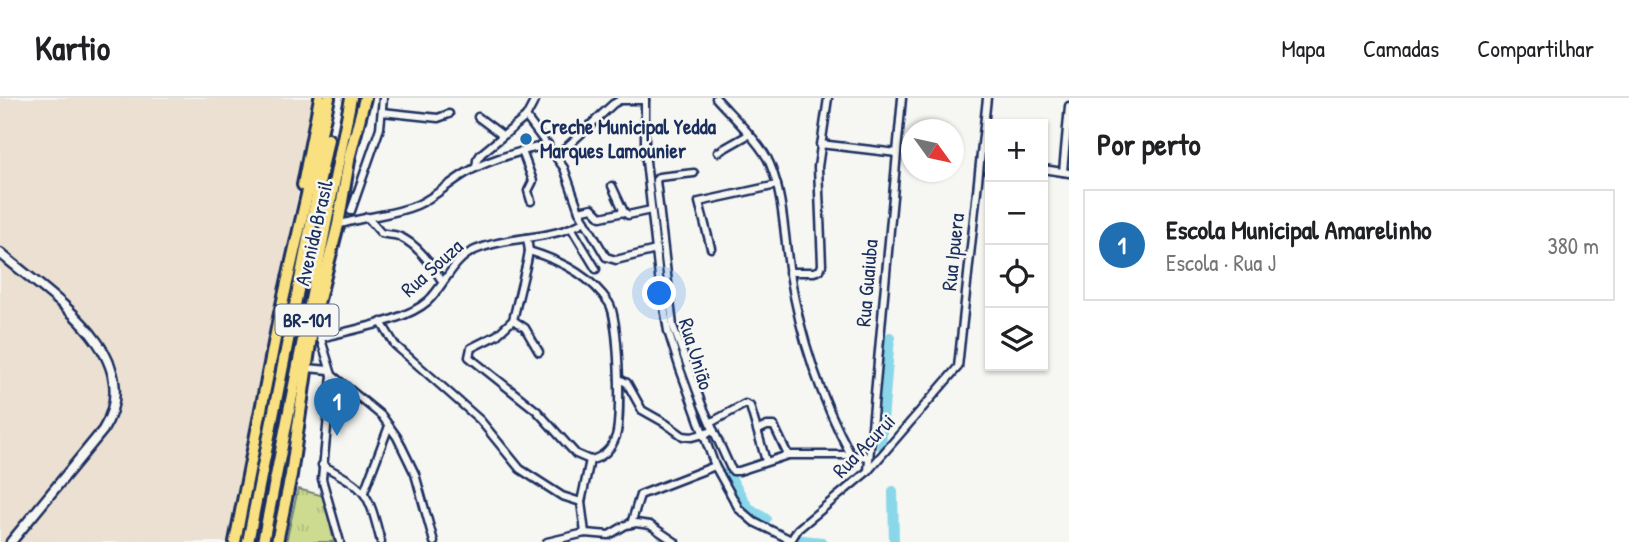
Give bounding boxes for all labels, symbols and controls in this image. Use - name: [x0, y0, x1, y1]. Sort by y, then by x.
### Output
- text: Kartio: [35, 26, 110, 70]
- text: Mapa: [1282, 32, 1325, 64]
- text: Camadas: [1363, 32, 1439, 64]
- text: Compartilhar: [1477, 32, 1594, 64]
- place label: Creche Municipal Yedda Marques Lamounier: [540, 112, 717, 166]
- north arrow: [901, 119, 964, 182]
- map controls: [985, 119, 1048, 371]
- button: +: [985, 119, 1048, 182]
- text: Por perto: [1097, 124, 1201, 164]
- marker: Creche Municipal Yedda Marques Lamounier: [518, 131, 534, 147]
- street label: Avenida Brasil: [287, 177, 340, 289]
- button: −: [985, 182, 1048, 245]
- street label: Rua Ipuera: [934, 212, 971, 292]
- text: Escola Municipal Amarelinho: [1166, 212, 1432, 247]
- text: 1: [1118, 230, 1126, 261]
- text: 380 m: [1548, 230, 1599, 261]
- street label: Rua Souza: [394, 232, 469, 303]
- street label: Rua Guaiuba: [848, 238, 885, 328]
- button: locate: [985, 245, 1048, 308]
- text: Escola · Rua J: [1166, 247, 1276, 278]
- your location: [642, 276, 676, 310]
- road number: BR-101: [276, 304, 338, 336]
- button: layers: [985, 308, 1048, 371]
- street label: Rua União: [672, 315, 721, 393]
- pin: 1: [314, 378, 360, 436]
- street label: Rua Acurui: [826, 407, 902, 484]

